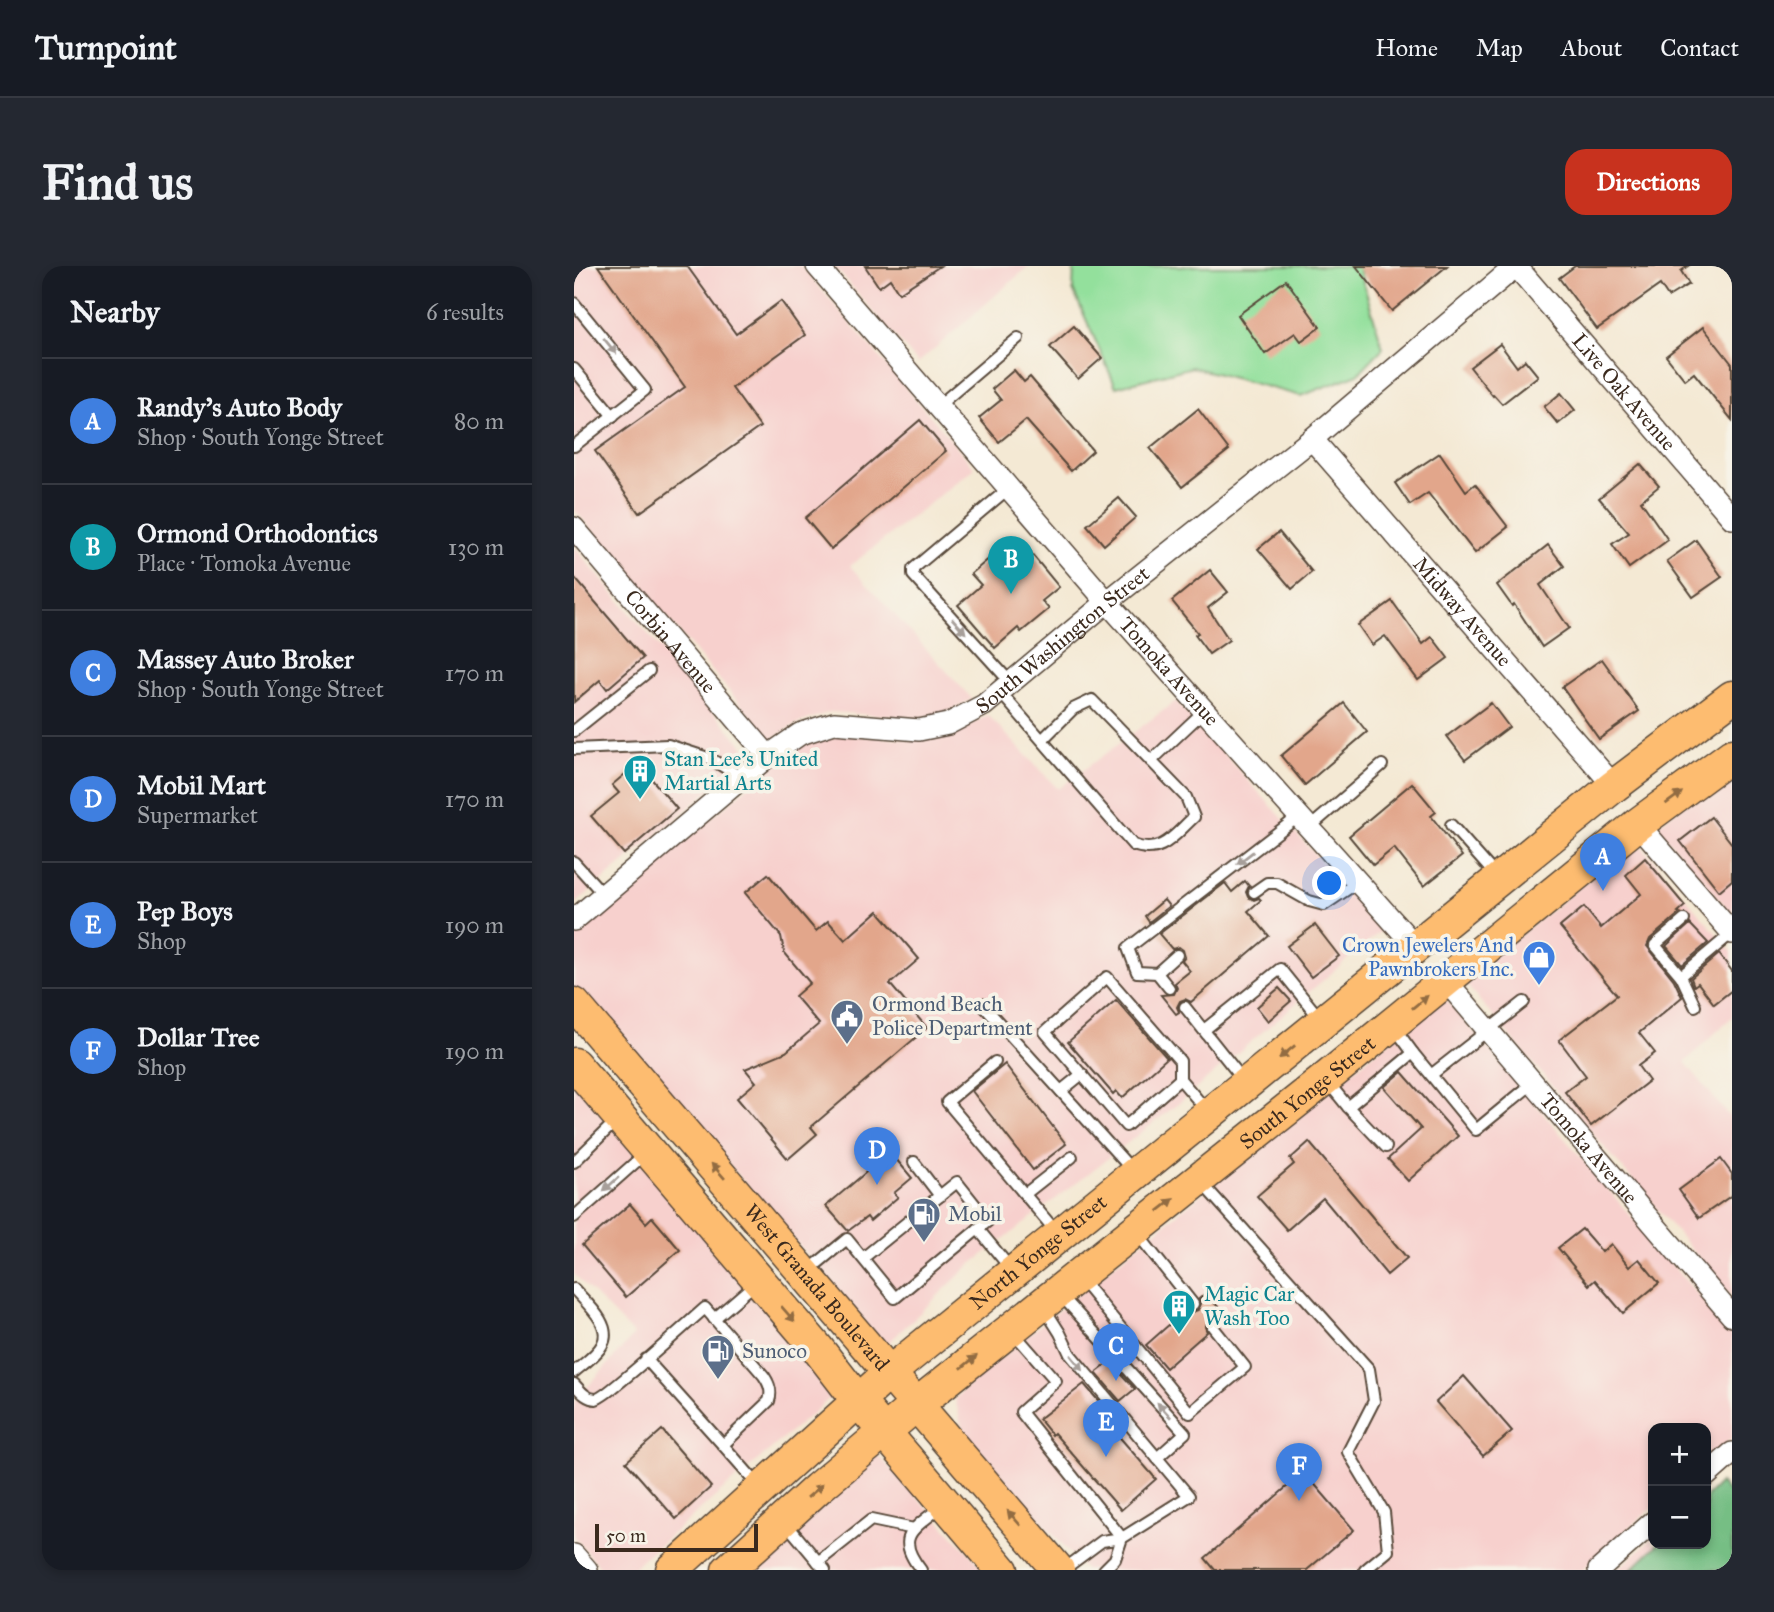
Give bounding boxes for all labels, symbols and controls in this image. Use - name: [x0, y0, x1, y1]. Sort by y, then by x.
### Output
- text: Turnpoint: [35, 28, 177, 68]
- text: Home: [1375, 33, 1438, 63]
- text: Map: [1476, 33, 1523, 63]
- text: About: [1561, 33, 1622, 63]
- text: Contact: [1660, 33, 1739, 63]
- button: Directions: [1565, 149, 1732, 215]
- text: Find us: [42, 153, 193, 212]
- text: Nearby: [70, 294, 160, 330]
- text: 6 results: [426, 298, 504, 326]
- street label: Live Oak Avenue: [1567, 328, 1682, 456]
- one-way arrow: [602, 337, 617, 355]
- text: Randy's Auto Body: [137, 391, 342, 423]
- text: A: [85, 407, 101, 435]
- text: 80 m: [454, 407, 504, 435]
- text: Shop · South Yonge Street: [137, 423, 384, 451]
- text: Ormond Orthodontics: [137, 517, 378, 549]
- text: B: [85, 533, 101, 561]
- text: 130 m: [448, 533, 504, 561]
- pin: B: [988, 536, 1034, 594]
- text: Place · Tomoka Avenue: [137, 549, 351, 577]
- street label: Midway Avenue: [1407, 551, 1517, 672]
- street label: South Washington Street: [972, 560, 1155, 720]
- street label: Corbin Avenue: [619, 584, 722, 699]
- street label: Tomoka Avenue: [1114, 611, 1225, 732]
- one-way arrow: [951, 617, 966, 634]
- text: Massey Auto Broker: [137, 643, 354, 675]
- text: C: [85, 659, 101, 687]
- text: 170 m: [445, 659, 504, 687]
- text: Shop · South Yonge Street: [137, 675, 384, 703]
- place label: Stan Lee's United Martial Arts: [664, 746, 819, 796]
- building icon: Stan Lee's United Martial Arts: [621, 752, 659, 801]
- text: Mobil Mart: [137, 769, 266, 801]
- text: D: [84, 785, 102, 813]
- text: 170 m: [445, 785, 504, 813]
- one-way arrow: [1665, 791, 1683, 805]
- text: Supermarket: [137, 801, 258, 829]
- pin: A: [1580, 833, 1626, 891]
- one-way arrow: [1236, 851, 1254, 866]
- your location: [1312, 866, 1346, 900]
- text: Pep Boys: [137, 895, 233, 927]
- text: E: [85, 911, 101, 939]
- text: 190 m: [445, 911, 504, 939]
- text: Shop: [137, 927, 186, 955]
- place label: Crown Jewelers And Pawnbrokers Inc.: [1342, 932, 1514, 982]
- shop icon: Crown Jewelers And Pawnbrokers Inc.: [1520, 938, 1558, 987]
- place label: Ormond Beach Police Department: [872, 991, 1033, 1041]
- one-way arrow: [1411, 994, 1429, 1009]
- public building icon: Ormond Beach Police Department: [828, 997, 866, 1046]
- text: Dollar Tree: [137, 1021, 260, 1053]
- street label: South Yonge Street: [1234, 1030, 1381, 1155]
- text: F: [85, 1037, 101, 1065]
- text: 190 m: [445, 1037, 504, 1065]
- one-way arrow: [1278, 1044, 1295, 1059]
- text: Shop: [137, 1053, 186, 1081]
- street label: Tomoka Avenue: [1534, 1087, 1644, 1209]
- pin: D: [854, 1127, 900, 1185]
- one-way arrow: [710, 1162, 726, 1180]
- one-way arrow: [602, 1176, 620, 1192]
- street label: North Yonge Street: [964, 1189, 1112, 1316]
- fuel station icon: Mobil: [905, 1195, 943, 1244]
- street label: West Granada Boulevard: [738, 1198, 895, 1377]
- one-way arrow: [1157, 1198, 1175, 1212]
- place label: Mobil: [948, 1201, 1002, 1227]
- place label: Magic Car Wash Too: [1204, 1281, 1295, 1331]
- building icon: Magic Car Wash Too: [1160, 1287, 1198, 1336]
- one-way arrow: [780, 1306, 795, 1323]
- pin: C: [1093, 1323, 1139, 1381]
- fuel station icon: Sunoco: [699, 1332, 737, 1381]
- place label: Sunoco: [742, 1338, 807, 1364]
- one-way arrow: [1069, 1354, 1084, 1371]
- one-way arrow: [960, 1355, 978, 1370]
- pin: E: [1083, 1399, 1129, 1457]
- one-way arrow: [1156, 1402, 1172, 1419]
- map controls: [1648, 1423, 1711, 1549]
- button: +: [1648, 1423, 1711, 1486]
- pin: F: [1276, 1443, 1322, 1501]
- one-way arrow: [806, 1483, 824, 1499]
- button: −: [1648, 1486, 1711, 1549]
- one-way arrow: [1007, 1510, 1022, 1527]
- scale bar: [595, 1521, 758, 1553]
- text: 50 m: [606, 1524, 646, 1547]

